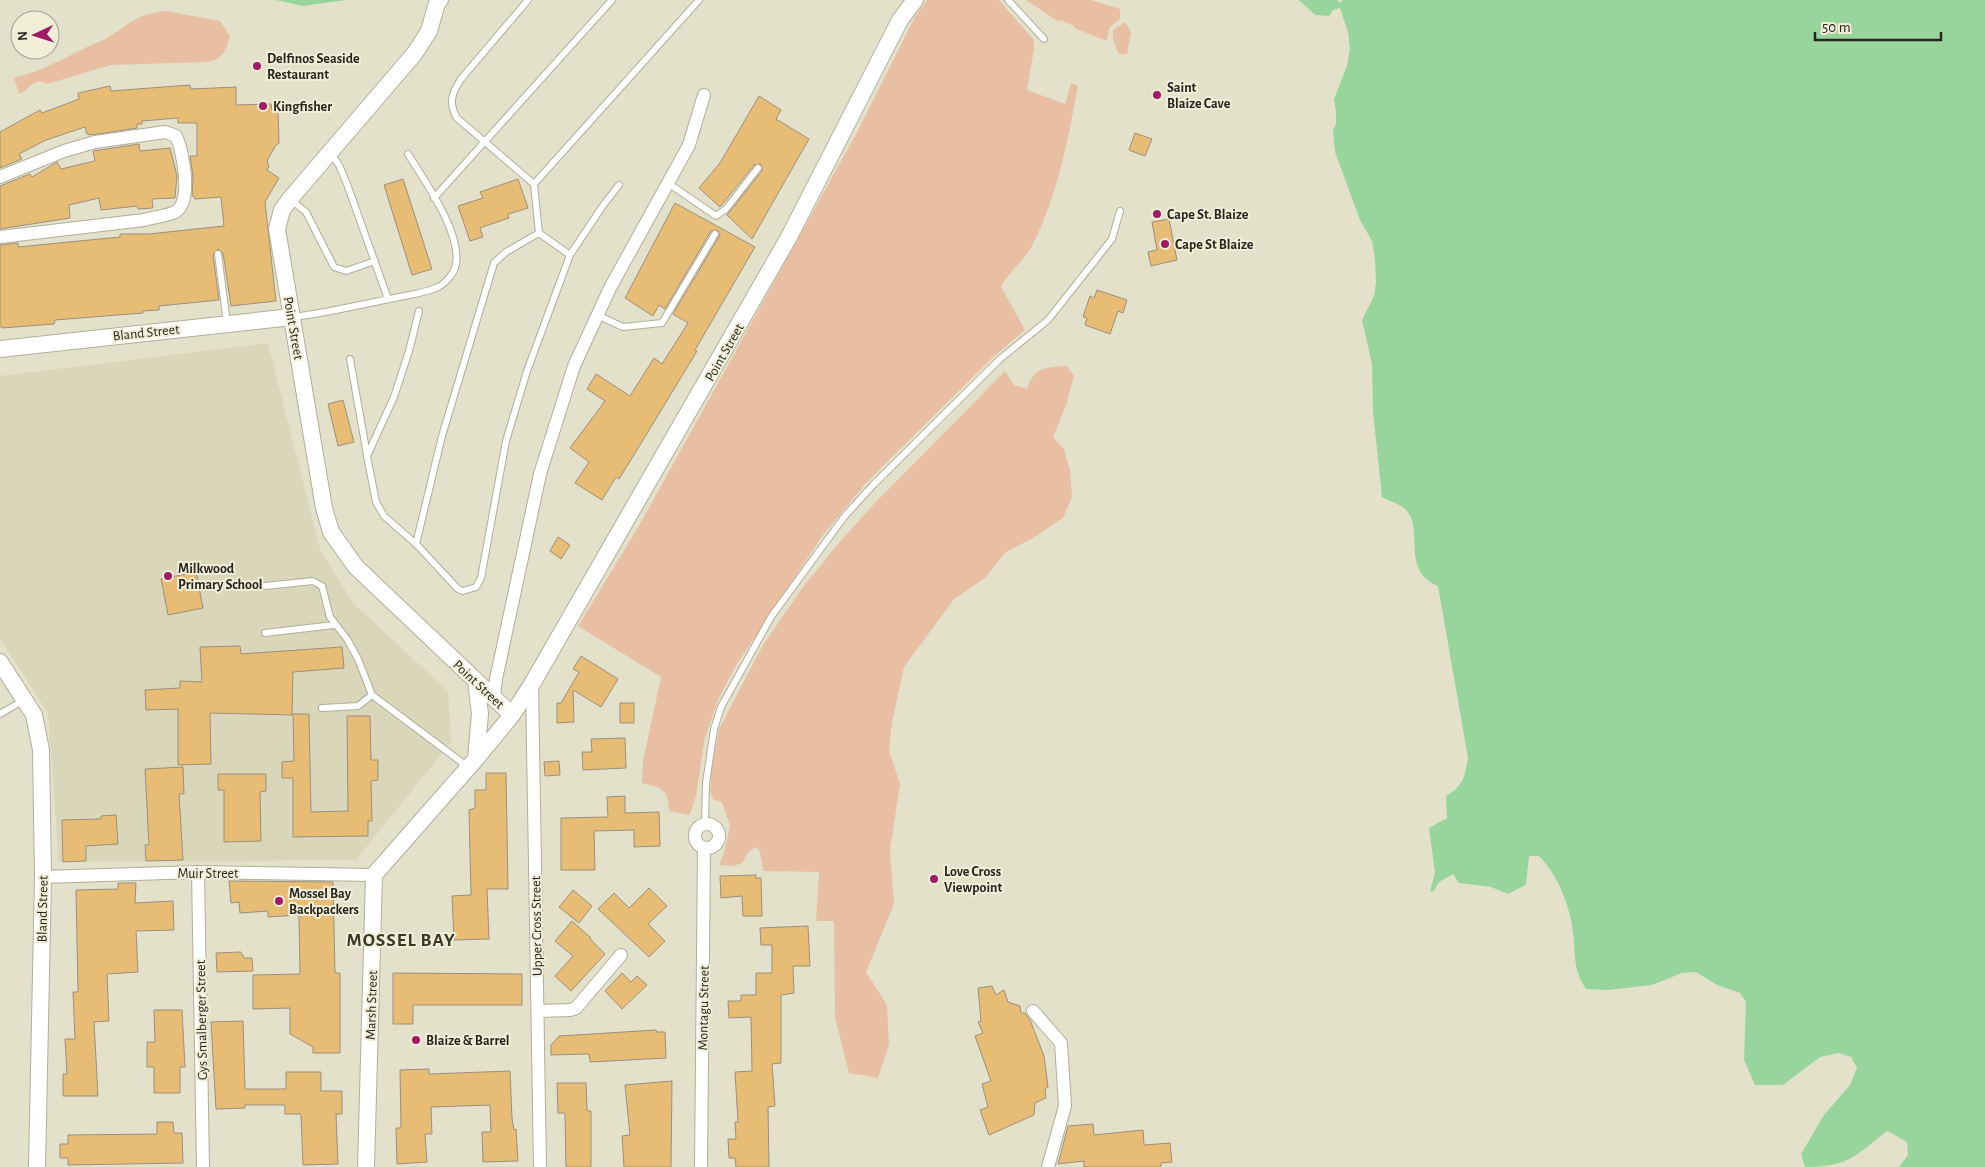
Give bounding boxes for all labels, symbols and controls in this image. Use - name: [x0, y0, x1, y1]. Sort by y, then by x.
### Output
- north arrow: [10, 10, 60, 60]
- scale bar: [1815, 10, 1941, 42]
- text: 50 m: [1822, 20, 1851, 35]
- text: N: [16, 30, 30, 41]
- place label: Delfinos Seaside Restaurant: [267, 52, 360, 82]
- marker: Delfinos Seaside Restaurant: [251, 60, 263, 72]
- place label: Saint Blaize Cave: [1167, 81, 1231, 111]
- marker: Saint Blaize Cave: [1151, 89, 1163, 101]
- marker: Kingfisher: [257, 100, 269, 112]
- place label: Kingfisher: [273, 100, 332, 114]
- marker: Cape St. Blaize: [1151, 208, 1163, 220]
- place label: Cape St. Blaize: [1167, 208, 1249, 222]
- marker: Cape St Blaize: [1159, 238, 1171, 250]
- place label: Cape St Blaize: [1175, 238, 1254, 252]
- street label: Point Street: [281, 295, 306, 361]
- street label: Point Street: [703, 321, 747, 384]
- street label: Bland Street: [112, 322, 181, 343]
- place label: Milkwood Primary School: [178, 562, 263, 592]
- marker: Milkwood Primary School: [162, 570, 174, 582]
- street label: Point Street: [450, 658, 507, 712]
- place label: Love Cross Viewpoint: [944, 865, 1002, 895]
- street label: Muir Street: [177, 867, 239, 881]
- marker: Love Cross Viewpoint: [928, 873, 940, 885]
- street label: Bland Street: [35, 875, 51, 943]
- street label: Upper Cross Street: [529, 875, 545, 976]
- place label: Mossel Bay Backpackers: [289, 887, 359, 917]
- marker: Mossel Bay Backpackers: [273, 895, 285, 907]
- district label: MOSSEL BAY: [347, 931, 456, 950]
- street label: Gys Smalberger Street: [194, 959, 210, 1080]
- street label: Montagu Street: [696, 965, 712, 1051]
- street label: Marsh Street: [364, 970, 380, 1040]
- marker: Blaize & Barrel: [410, 1034, 422, 1046]
- place label: Blaize & Barrel: [426, 1034, 510, 1048]

